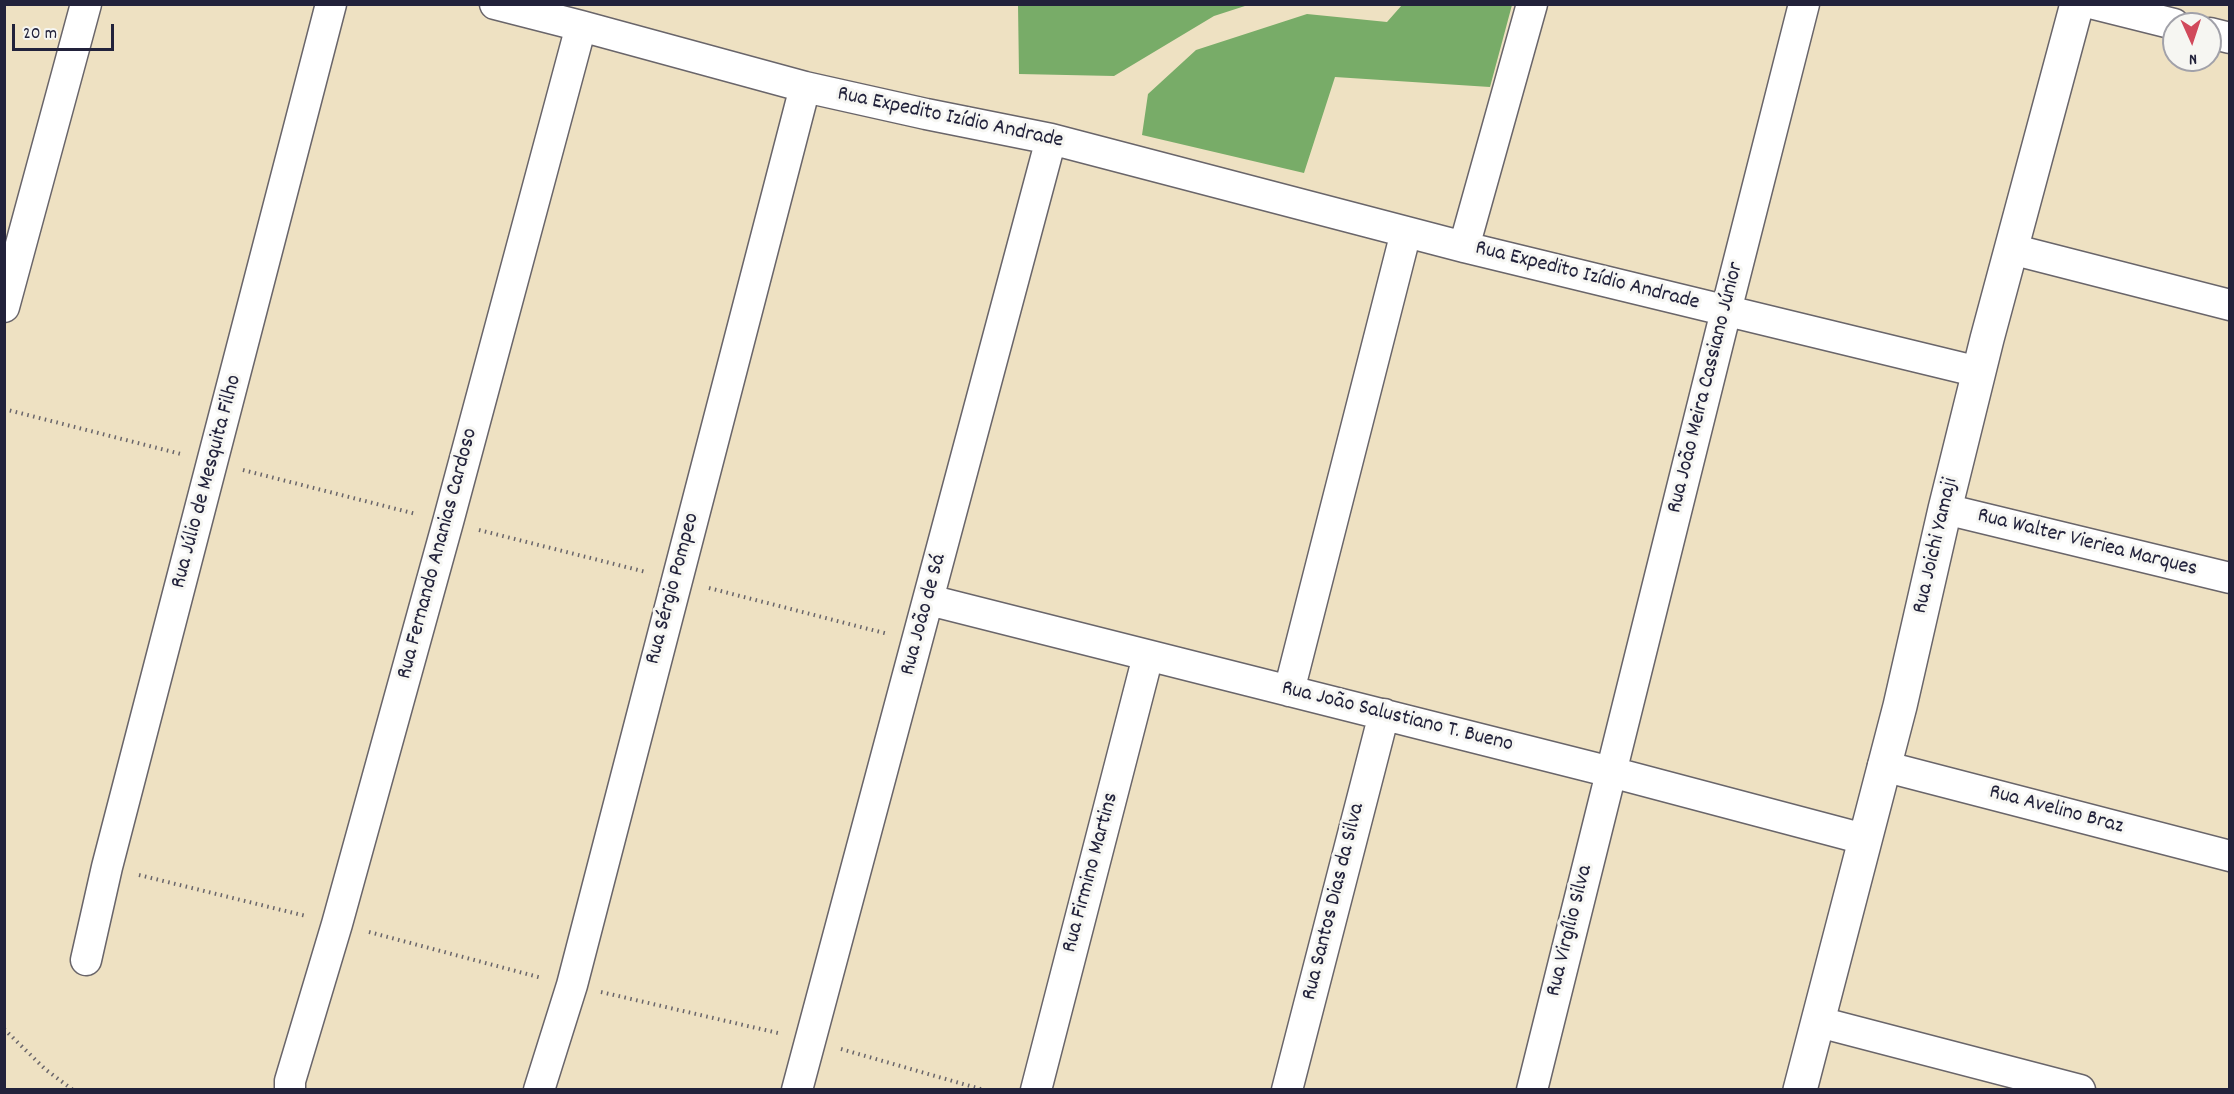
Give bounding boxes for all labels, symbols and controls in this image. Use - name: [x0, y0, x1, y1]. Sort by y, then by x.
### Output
- scale bar: [15, 12, 117, 50]
- north arrow: [2162, 12, 2222, 72]
- text: 20 m: [23, 22, 57, 47]
- text: N: [2188, 47, 2197, 70]
- street label: Rua Expedito Izídio Andrade: [835, 82, 1065, 156]
- street label: Rua Expedito Izídio Andrade: [1472, 236, 1702, 318]
- street label: Rua João Meira Cassiano Júnior: [1663, 260, 1751, 516]
- street label: Rua Júlio de Mesquita Filho: [167, 372, 249, 592]
- street label: Rua Fernando Ananias Cardoso: [393, 426, 485, 682]
- street label: Rua Joichi Yamaji: [1909, 475, 1965, 617]
- street label: Rua Walter Vieriea Marques: [1974, 504, 2200, 584]
- street label: Rua Sérgio Pompeo: [641, 510, 707, 668]
- street label: Rua João de Sá: [896, 551, 954, 679]
- street label: Rua João Salustiano T. Bueno: [1279, 676, 1515, 760]
- street label: Rua Avelino Braz: [1986, 780, 2126, 842]
- street label: Rua Firmino Martins: [1058, 790, 1126, 956]
- street label: Rua Santos Dias da Silva: [1298, 801, 1372, 1003]
- street label: Rua Virgílio Silva: [1542, 863, 1600, 999]

